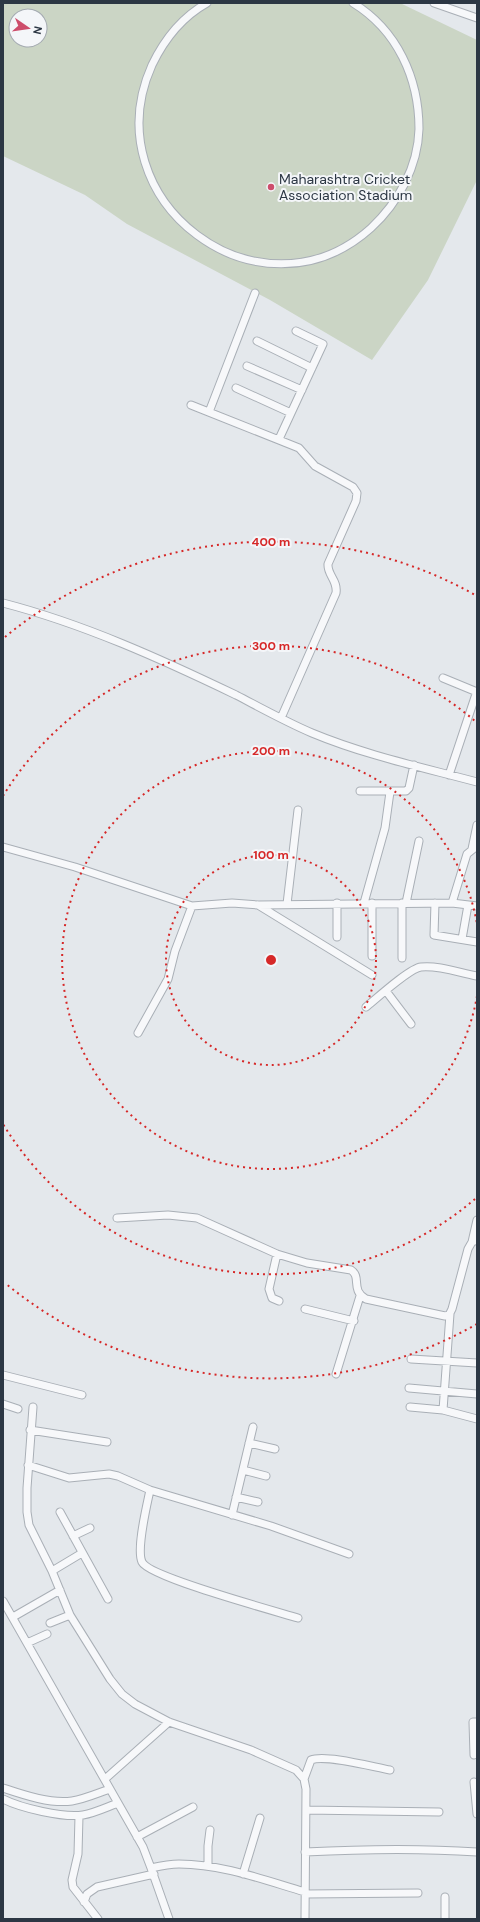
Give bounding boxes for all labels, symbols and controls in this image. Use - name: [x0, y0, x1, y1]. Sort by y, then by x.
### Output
- north arrow: [8, 8, 48, 48]
- text: N: [30, 25, 45, 36]
- place label: Maharashtra Cricket Association Stadium: [279, 170, 412, 204]
- marker: Maharashtra Cricket Association Stadium: [266, 182, 276, 192]
- text: 400 m: [252, 534, 290, 550]
- text: 300 m: [252, 638, 290, 654]
- text: 200 m: [252, 743, 290, 759]
- text: 100 m: [253, 847, 289, 863]
- centre of rings: [264, 953, 278, 967]

